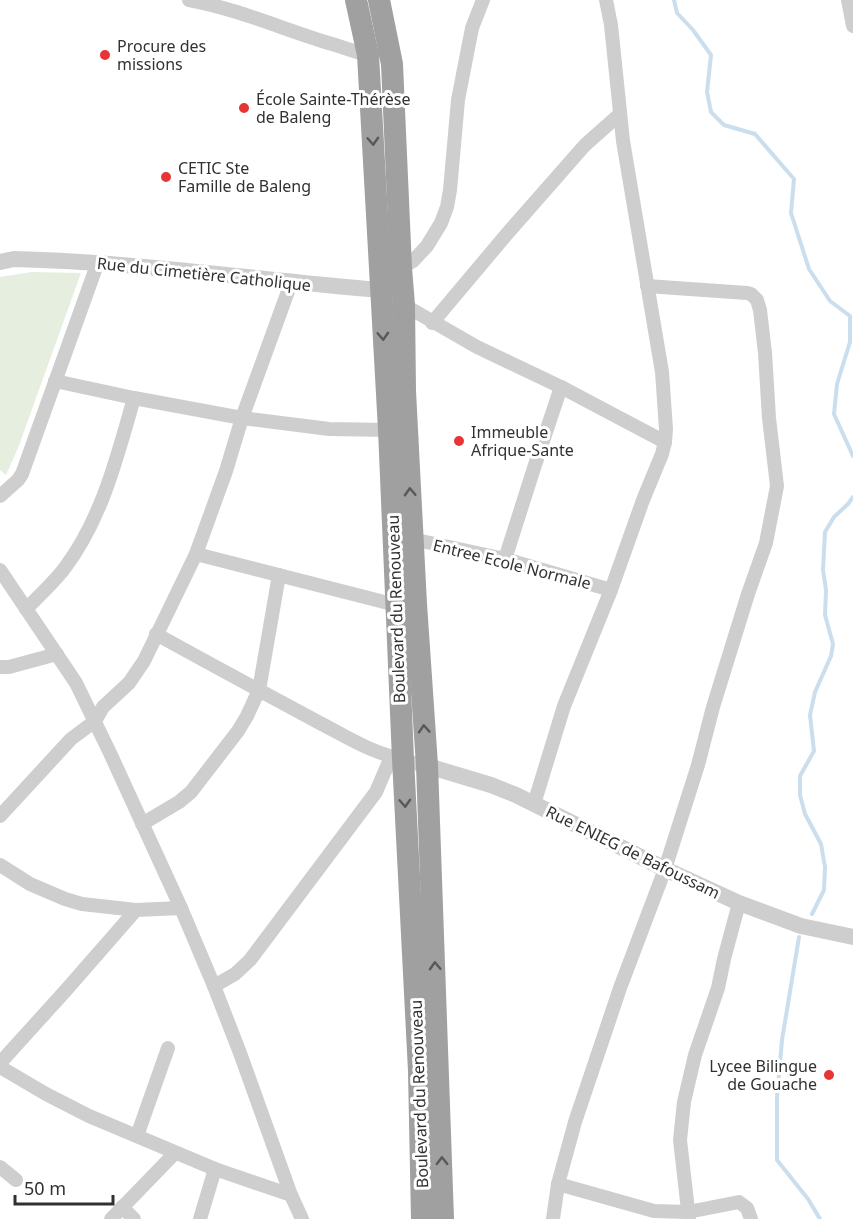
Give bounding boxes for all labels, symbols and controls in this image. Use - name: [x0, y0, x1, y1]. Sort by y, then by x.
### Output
- place label: Procure des missions: [117, 35, 206, 75]
- marker: Procure des missions: [98, 48, 112, 62]
- place label: École Sainte-Thérèse de Baleng: [256, 88, 410, 128]
- marker: École Sainte-Thérèse de Baleng: [237, 101, 251, 115]
- one-way arrow: [366, 136, 379, 145]
- place label: CETIC Ste Famille de Baleng: [178, 157, 311, 197]
- marker: CETIC Ste Famille de Baleng: [159, 170, 173, 184]
- street label: Rue du Cimetière Catholique: [96, 252, 312, 296]
- one-way arrow: [377, 331, 390, 340]
- place label: Immeuble Afrique-Sante: [471, 421, 574, 461]
- marker: Immeuble Afrique-Sante: [452, 434, 466, 448]
- one-way arrow: [403, 488, 416, 497]
- street label: Boulevard du Renouveau: [382, 514, 410, 704]
- street label: Entree Ecole Normale: [431, 534, 593, 594]
- one-way arrow: [418, 724, 431, 733]
- one-way arrow: [399, 799, 412, 808]
- street label: Rue ENIEG de Bafoussam: [542, 800, 724, 904]
- one-way arrow: [428, 961, 441, 970]
- street label: Boulevard du Renouveau: [405, 999, 433, 1189]
- place label: Lycee Bilingue de Gouache: [709, 1055, 817, 1095]
- marker: Lycee Bilingue de Gouache: [822, 1068, 836, 1082]
- one-way arrow: [436, 1156, 448, 1165]
- scale bar: [15, 1168, 112, 1206]
- text: 50 m: [24, 1176, 66, 1200]

